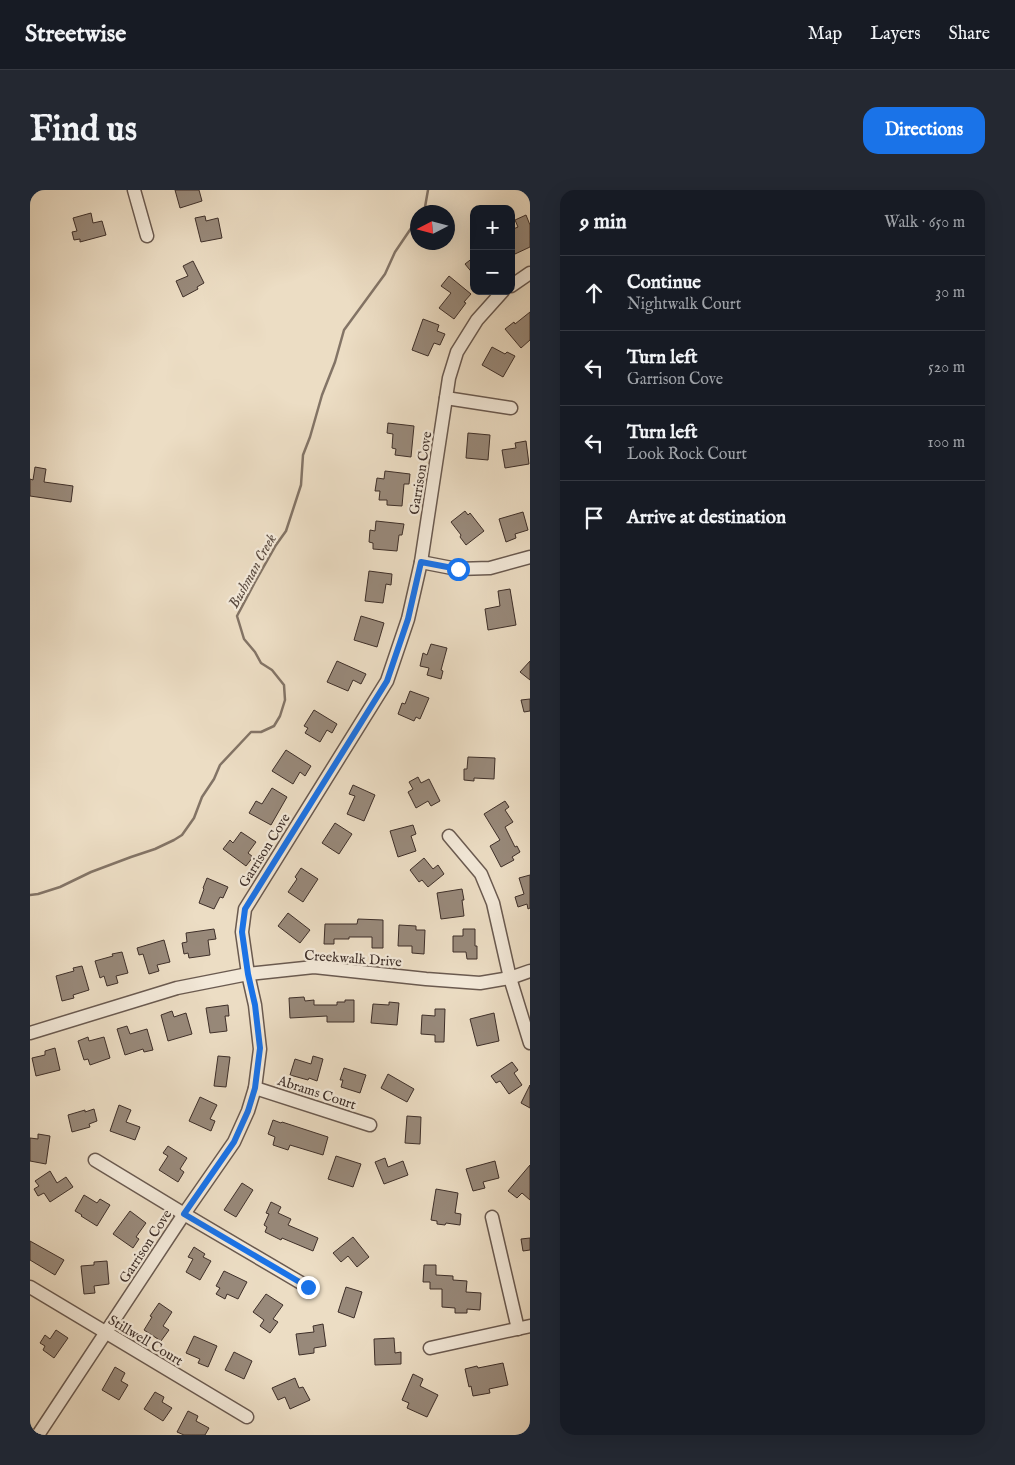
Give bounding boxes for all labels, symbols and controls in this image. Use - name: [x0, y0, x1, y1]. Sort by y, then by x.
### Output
- text: Streetwise: [25, 19, 126, 50]
- text: Map: [808, 23, 842, 46]
- text: Layers: [870, 23, 921, 46]
- text: Share: [949, 23, 990, 46]
- button: Directions: [863, 107, 985, 154]
- text: Find us: [30, 108, 137, 153]
- north arrow: [410, 205, 455, 250]
- map controls: [470, 205, 515, 295]
- button: +: [470, 205, 515, 250]
- text: 9 min: [580, 209, 627, 236]
- text: Walk · 650 m: [884, 213, 965, 233]
- button: −: [470, 250, 515, 295]
- text: Continue: [627, 271, 701, 295]
- icon: ahead: [580, 279, 608, 307]
- text: 30 m: [935, 283, 965, 303]
- text: Nightwalk Court: [627, 295, 741, 315]
- text: Turn left: [627, 346, 698, 370]
- icon: left: [580, 354, 608, 382]
- text: 520 m: [928, 358, 965, 378]
- text: Garrison Cove: [627, 370, 723, 390]
- text: Turn left: [627, 421, 698, 445]
- icon: left: [580, 429, 608, 457]
- street label: Garrison Cove: [406, 430, 437, 516]
- text: 100 m: [928, 433, 965, 453]
- text: Look Rock Court: [627, 445, 747, 465]
- icon: arrive: [580, 504, 608, 532]
- text: Arrive at destination: [627, 506, 786, 530]
- water label: Bushman Creek: [224, 531, 281, 612]
- route start: [447, 558, 470, 581]
- street label: Garrison Cove: [235, 810, 295, 891]
- street label: Creekwalk Drive: [304, 947, 403, 971]
- street label: Abrams Court: [274, 1071, 358, 1114]
- street label: Garrison Cove: [115, 1206, 177, 1287]
- route end: [297, 1276, 320, 1299]
- street label: Stillwell Court: [105, 1311, 186, 1370]

